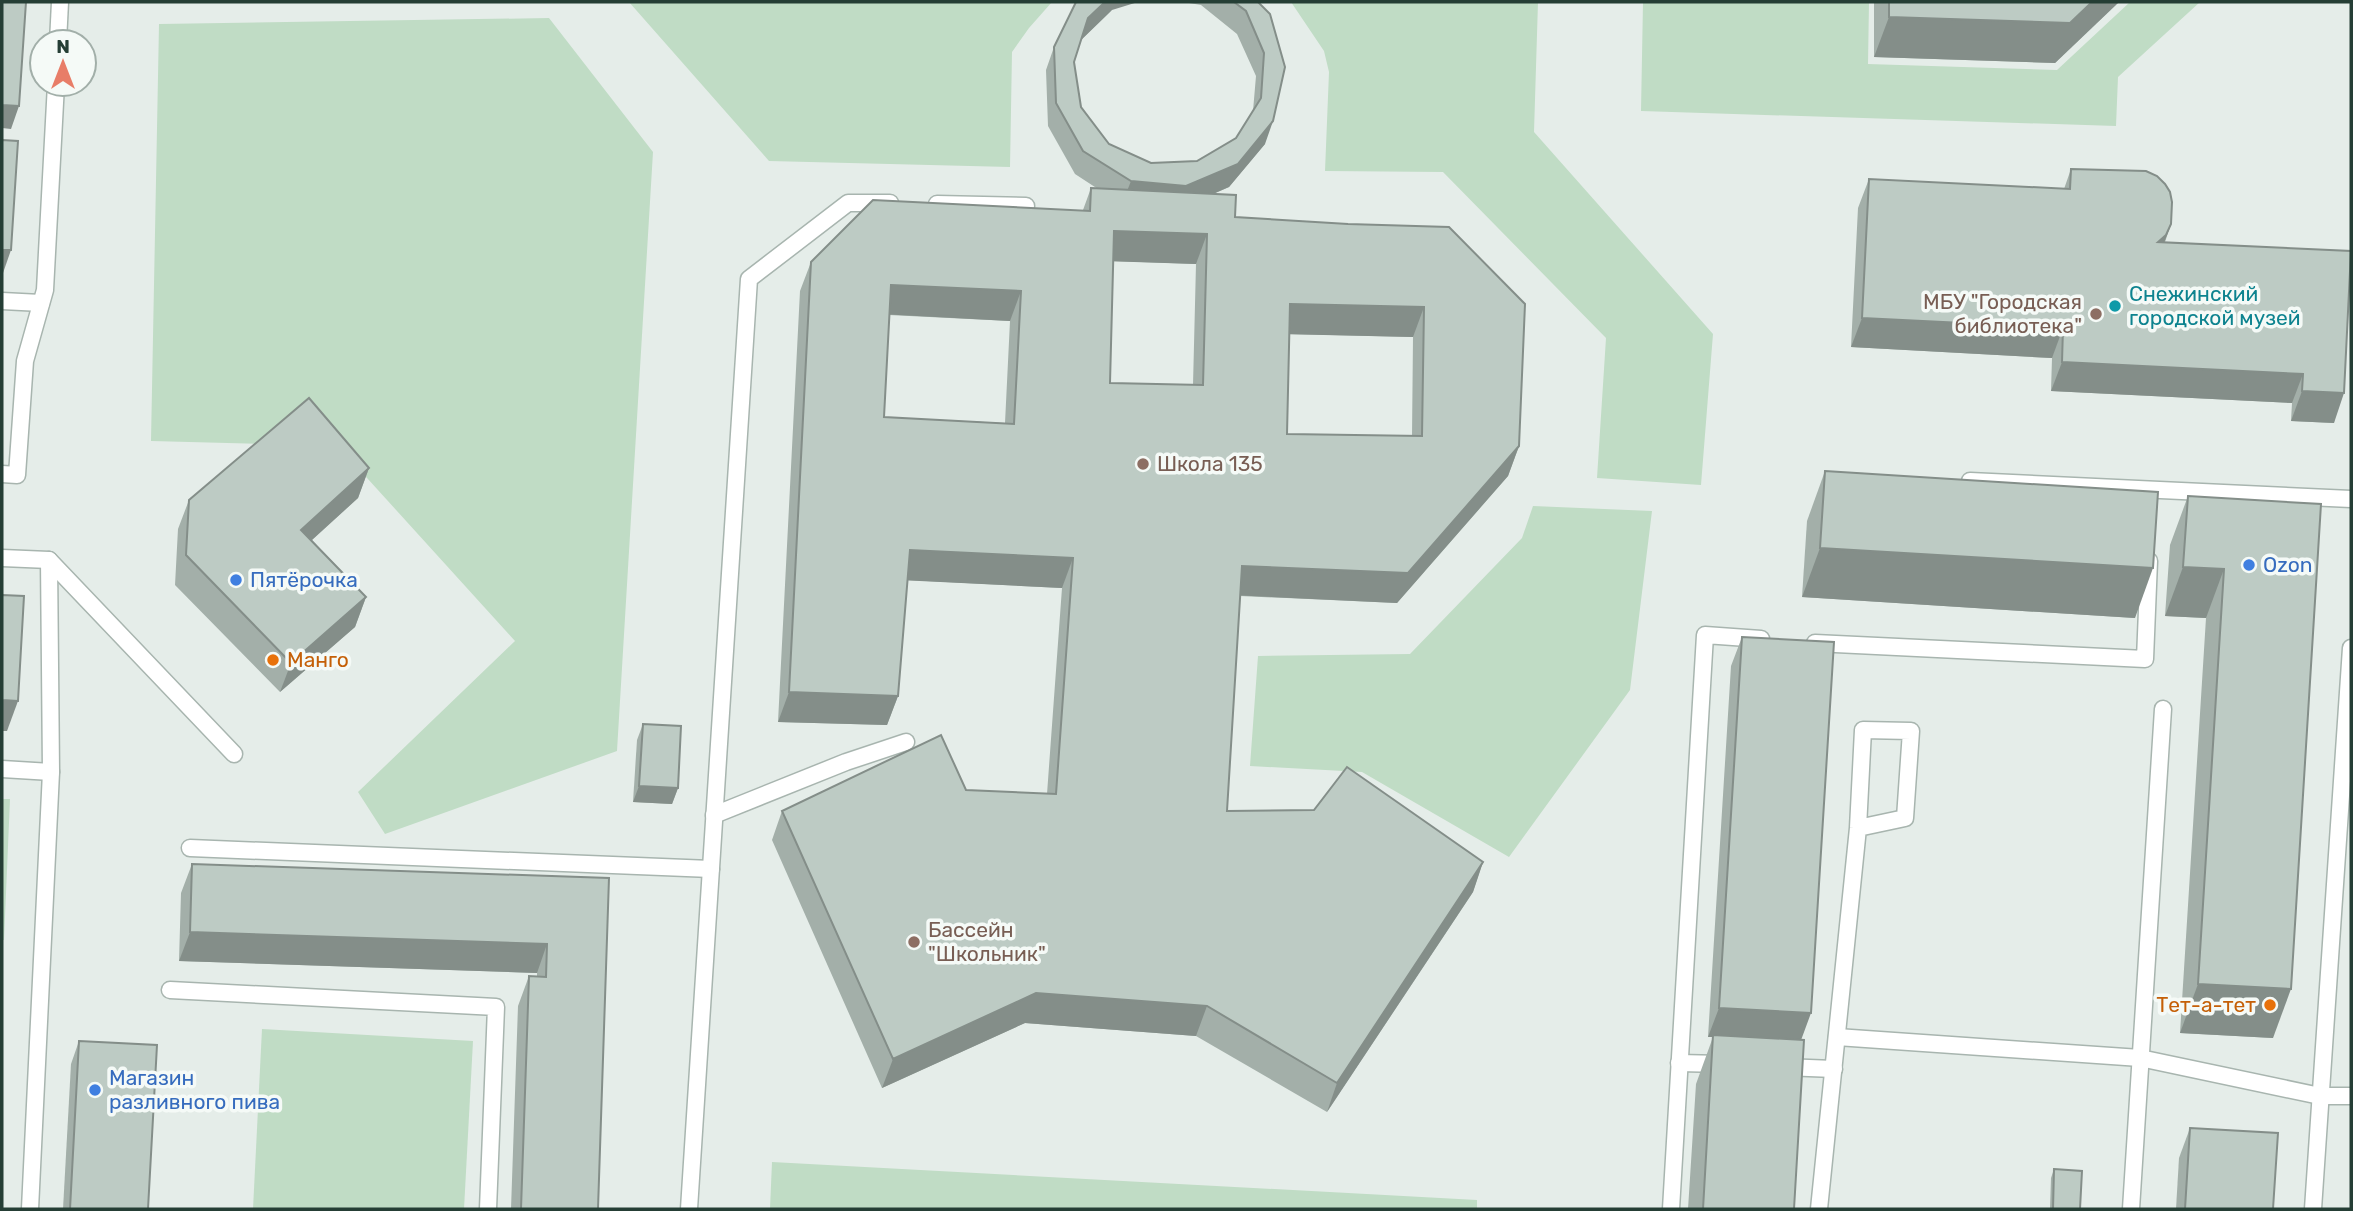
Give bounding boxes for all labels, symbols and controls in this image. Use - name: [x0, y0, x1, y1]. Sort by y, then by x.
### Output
- north arrow: [28, 28, 98, 98]
- text: N: [56, 35, 70, 58]
- place label: Снежинский городской музей: [2129, 281, 2301, 330]
- place label: МБУ "Городская библиотека": [1923, 289, 2082, 338]
- marker: Снежинский городской музей: [2107, 298, 2123, 314]
- marker: МБУ "Городская библиотека": [2088, 306, 2104, 322]
- place label: Школа 135: [1157, 451, 1263, 476]
- marker: Школа 135: [1135, 456, 1151, 472]
- place label: Ozon: [2263, 552, 2313, 577]
- marker: Ozon: [2241, 557, 2257, 573]
- place label: Пятёрочка: [250, 567, 358, 592]
- marker: Пятёрочка: [228, 572, 244, 588]
- place label: Манго: [287, 647, 349, 672]
- marker: Манго: [265, 652, 281, 668]
- place label: Бассейн "Школьник": [928, 917, 1046, 966]
- marker: Бассейн "Школьник": [906, 934, 922, 950]
- place label: Тет-а-тет: [2156, 992, 2256, 1017]
- marker: Тет-а-тет: [2262, 997, 2278, 1013]
- place label: Магазин разливного пива: [109, 1065, 280, 1114]
- marker: Магазин разливного пива: [87, 1082, 103, 1098]

